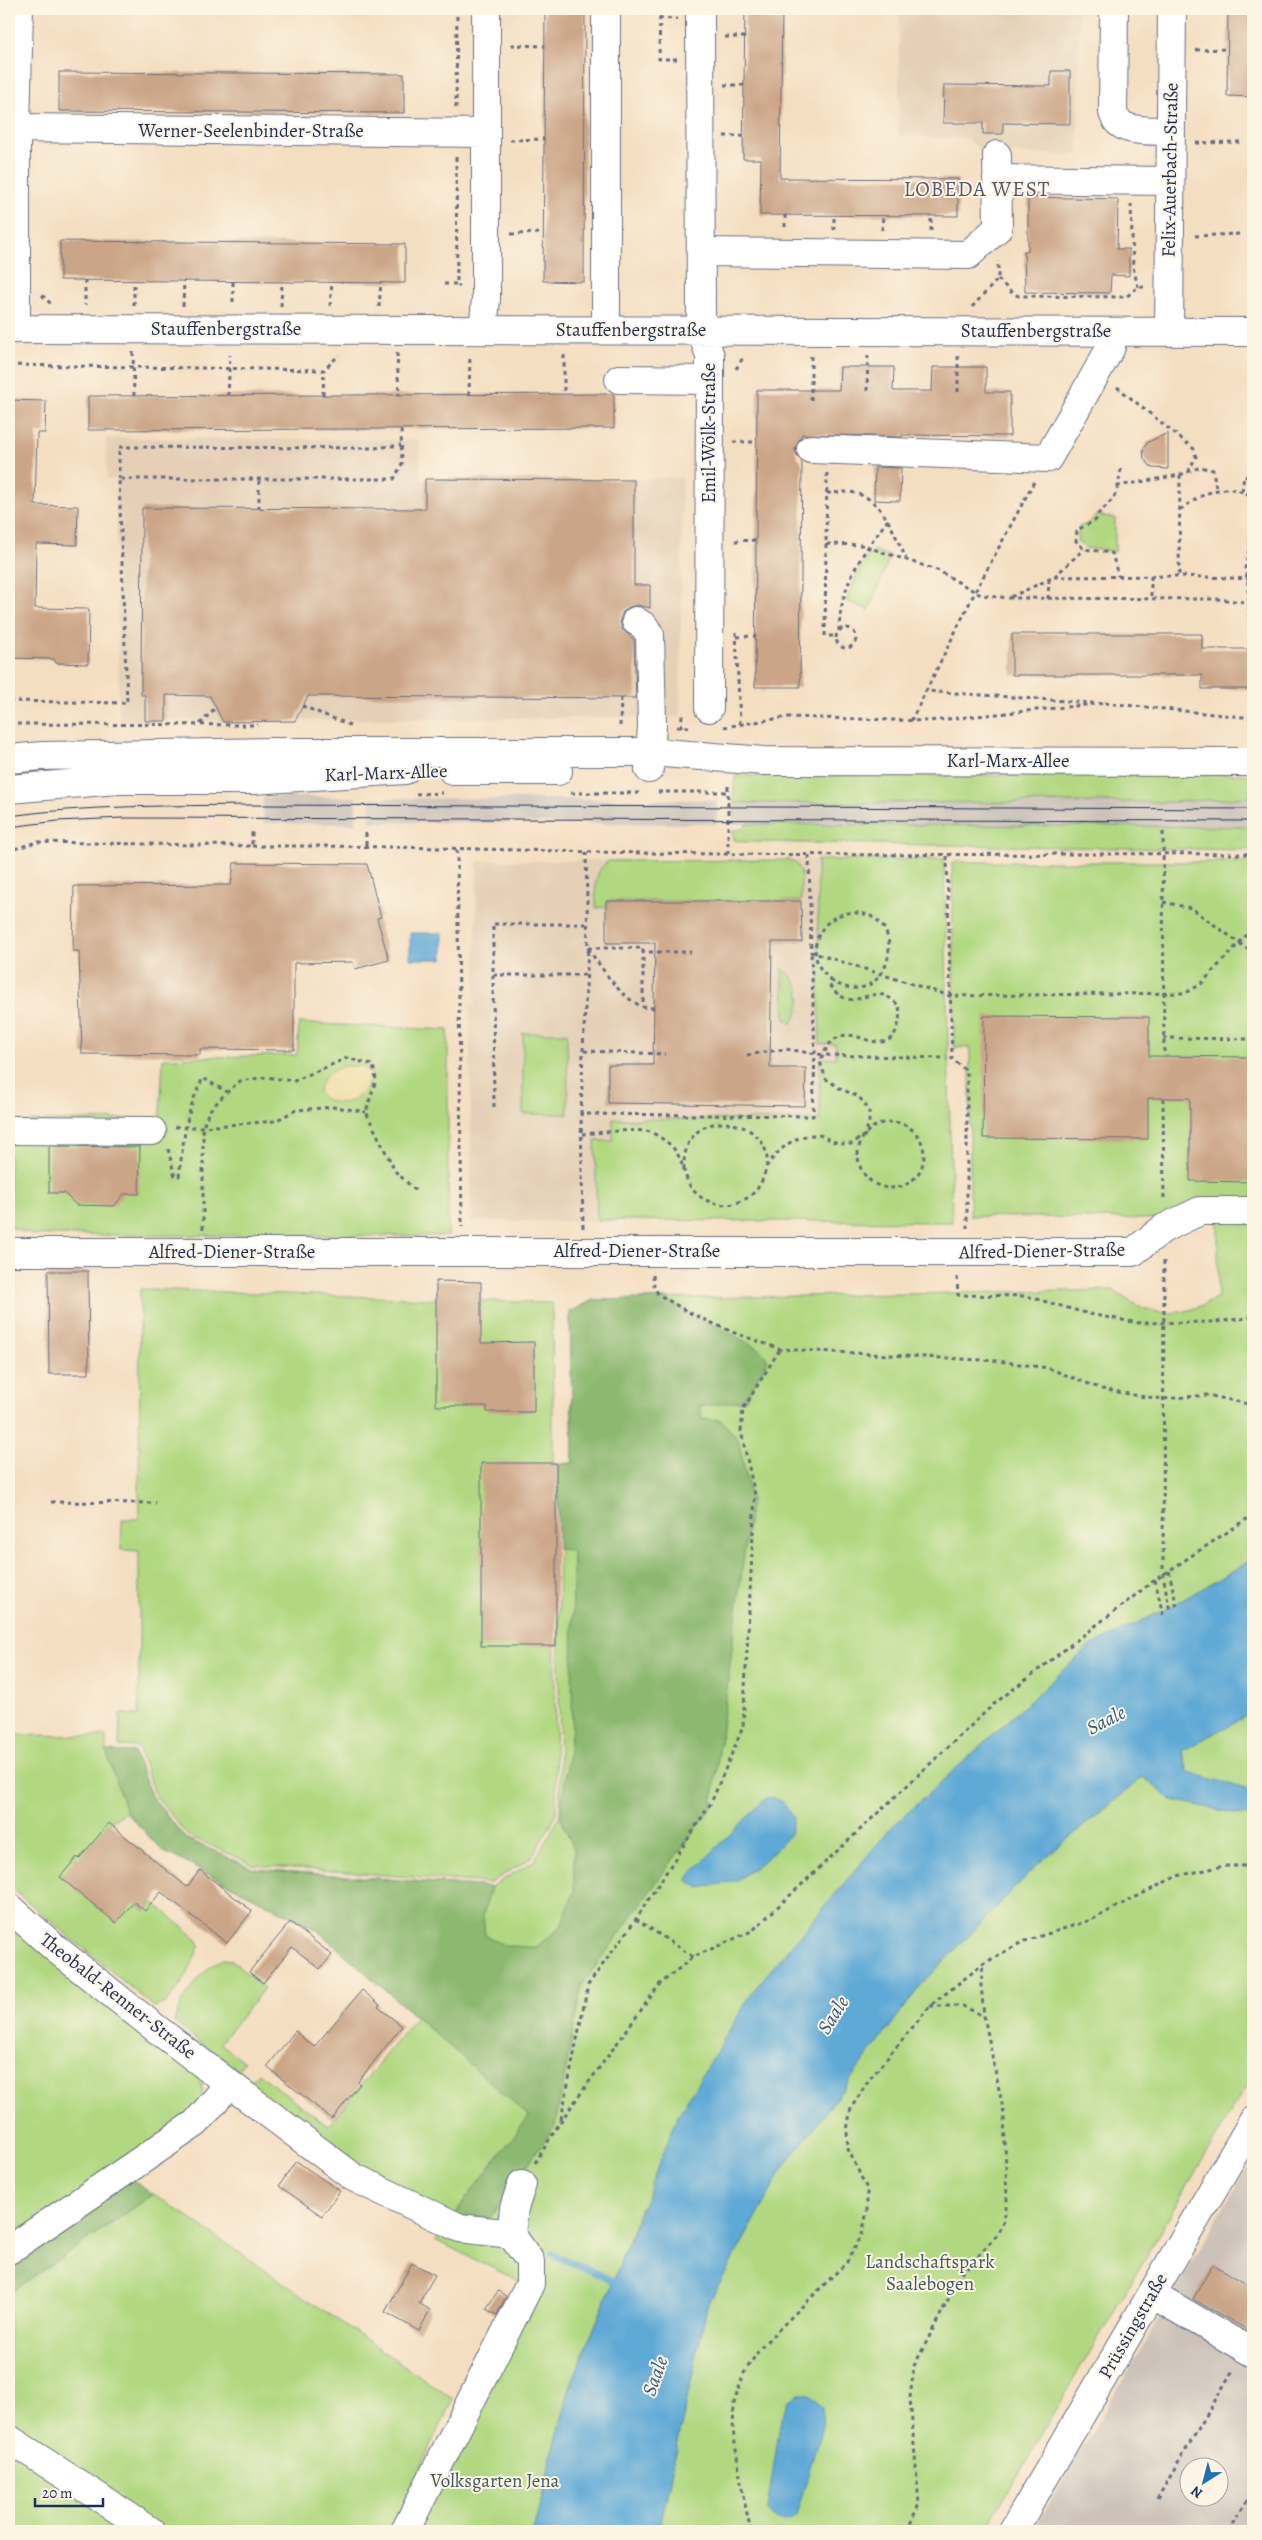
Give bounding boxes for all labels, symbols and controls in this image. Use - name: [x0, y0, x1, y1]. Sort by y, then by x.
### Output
- street label: Felix-Auerbach-Straße: [1155, 82, 1185, 258]
- street label: Werner-Seelenbinder-Straße: [137, 118, 364, 144]
- district label: LOBEDA WEST: [904, 175, 1050, 203]
- street label: Stauffenbergstraße: [151, 316, 301, 342]
- street label: Stauffenbergstraße: [556, 317, 706, 343]
- street label: Stauffenbergstraße: [961, 318, 1111, 344]
- street label: Emil-Wölk-Straße: [696, 363, 722, 503]
- street label: Karl-Marx-Allee: [947, 748, 1069, 774]
- street label: Karl-Marx-Allee: [324, 758, 448, 788]
- street label: Alfred-Diener-Straße: [958, 1237, 1125, 1265]
- street label: Alfred-Diener-Straße: [553, 1238, 720, 1264]
- street label: Alfred-Diener-Straße: [148, 1239, 315, 1265]
- water label: Saale: [1082, 1699, 1130, 1741]
- street label: Theobald-Renner-Straße: [34, 1927, 202, 2065]
- water label: Saale: [811, 1991, 855, 2039]
- park label: Landschaftspark Saalebogen: [865, 2249, 995, 2297]
- street label: Prüssingstraße: [1092, 2268, 1174, 2384]
- water label: Saale: [635, 2352, 675, 2400]
- north arrow: [1180, 2458, 1230, 2508]
- park label: Volksgarten Jena: [430, 2468, 560, 2494]
- scale bar: [35, 2475, 102, 2507]
- text: N: [1187, 2481, 1206, 2503]
- text: 20 m: [42, 2483, 73, 2503]

